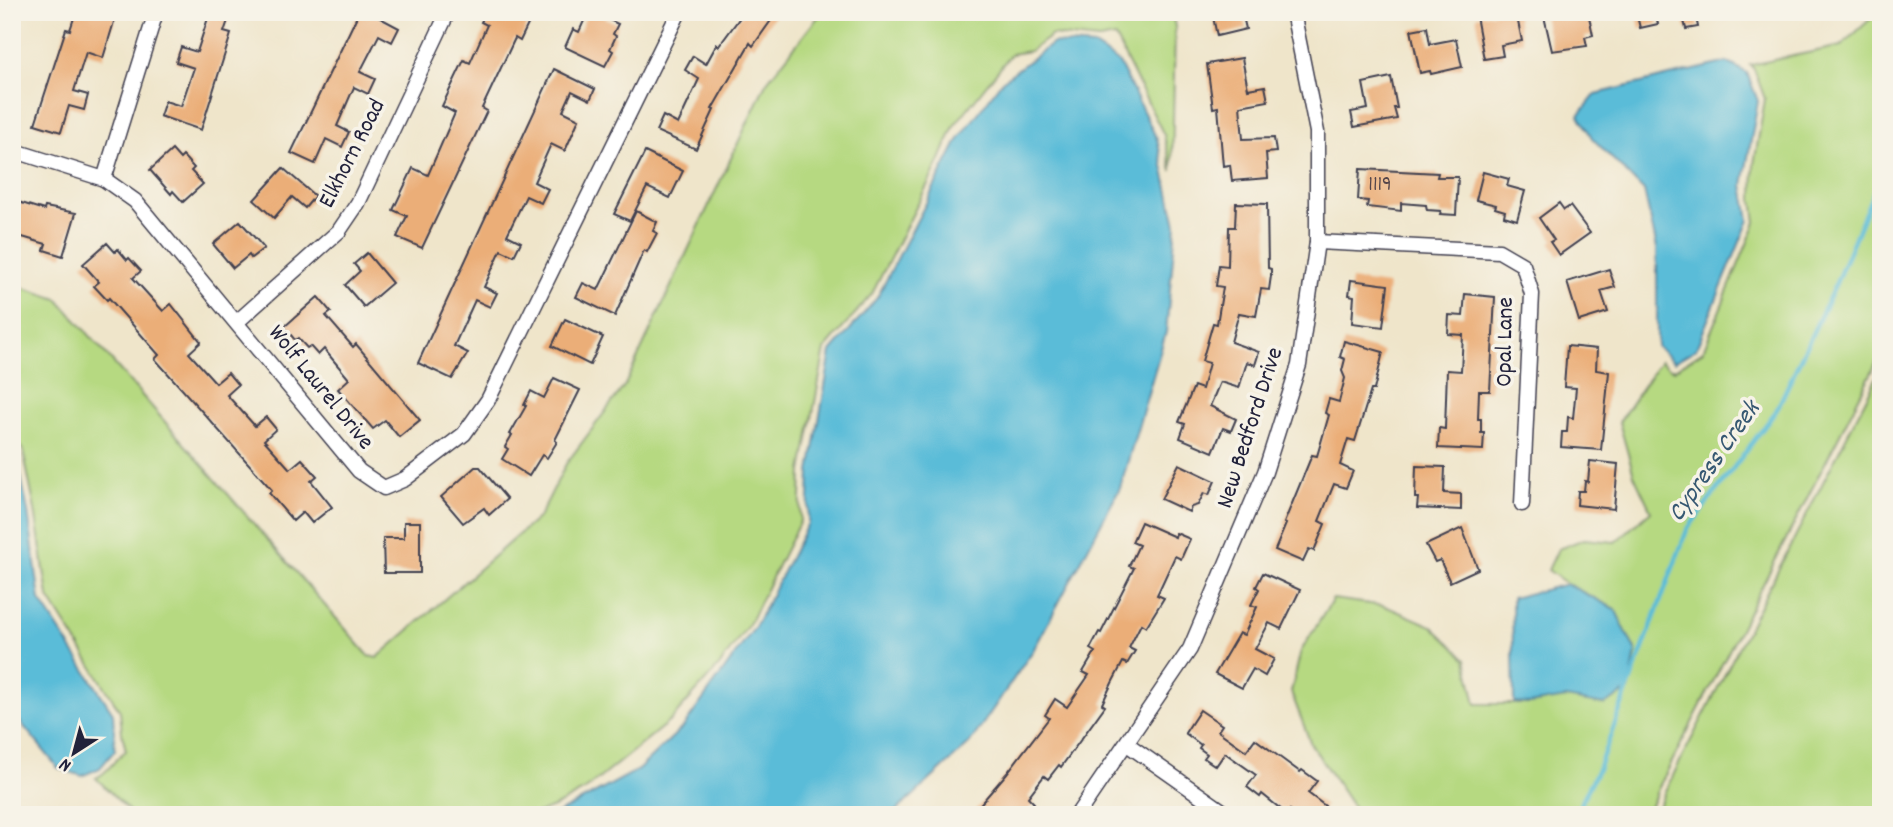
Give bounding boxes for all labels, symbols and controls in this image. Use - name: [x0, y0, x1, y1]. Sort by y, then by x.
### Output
- street label: Elkhorn Road: [311, 93, 395, 215]
- house number: 1119: [1368, 171, 1392, 201]
- street label: Opal Lane: [1488, 297, 1524, 387]
- street label: Wolf Laurel Drive: [259, 318, 381, 458]
- street label: New Bedford Drive: [1209, 343, 1293, 513]
- water label: Cypress Creek: [1660, 392, 1772, 530]
- north arrow: [38, 718, 108, 788]
- text: N: [54, 750, 78, 778]

